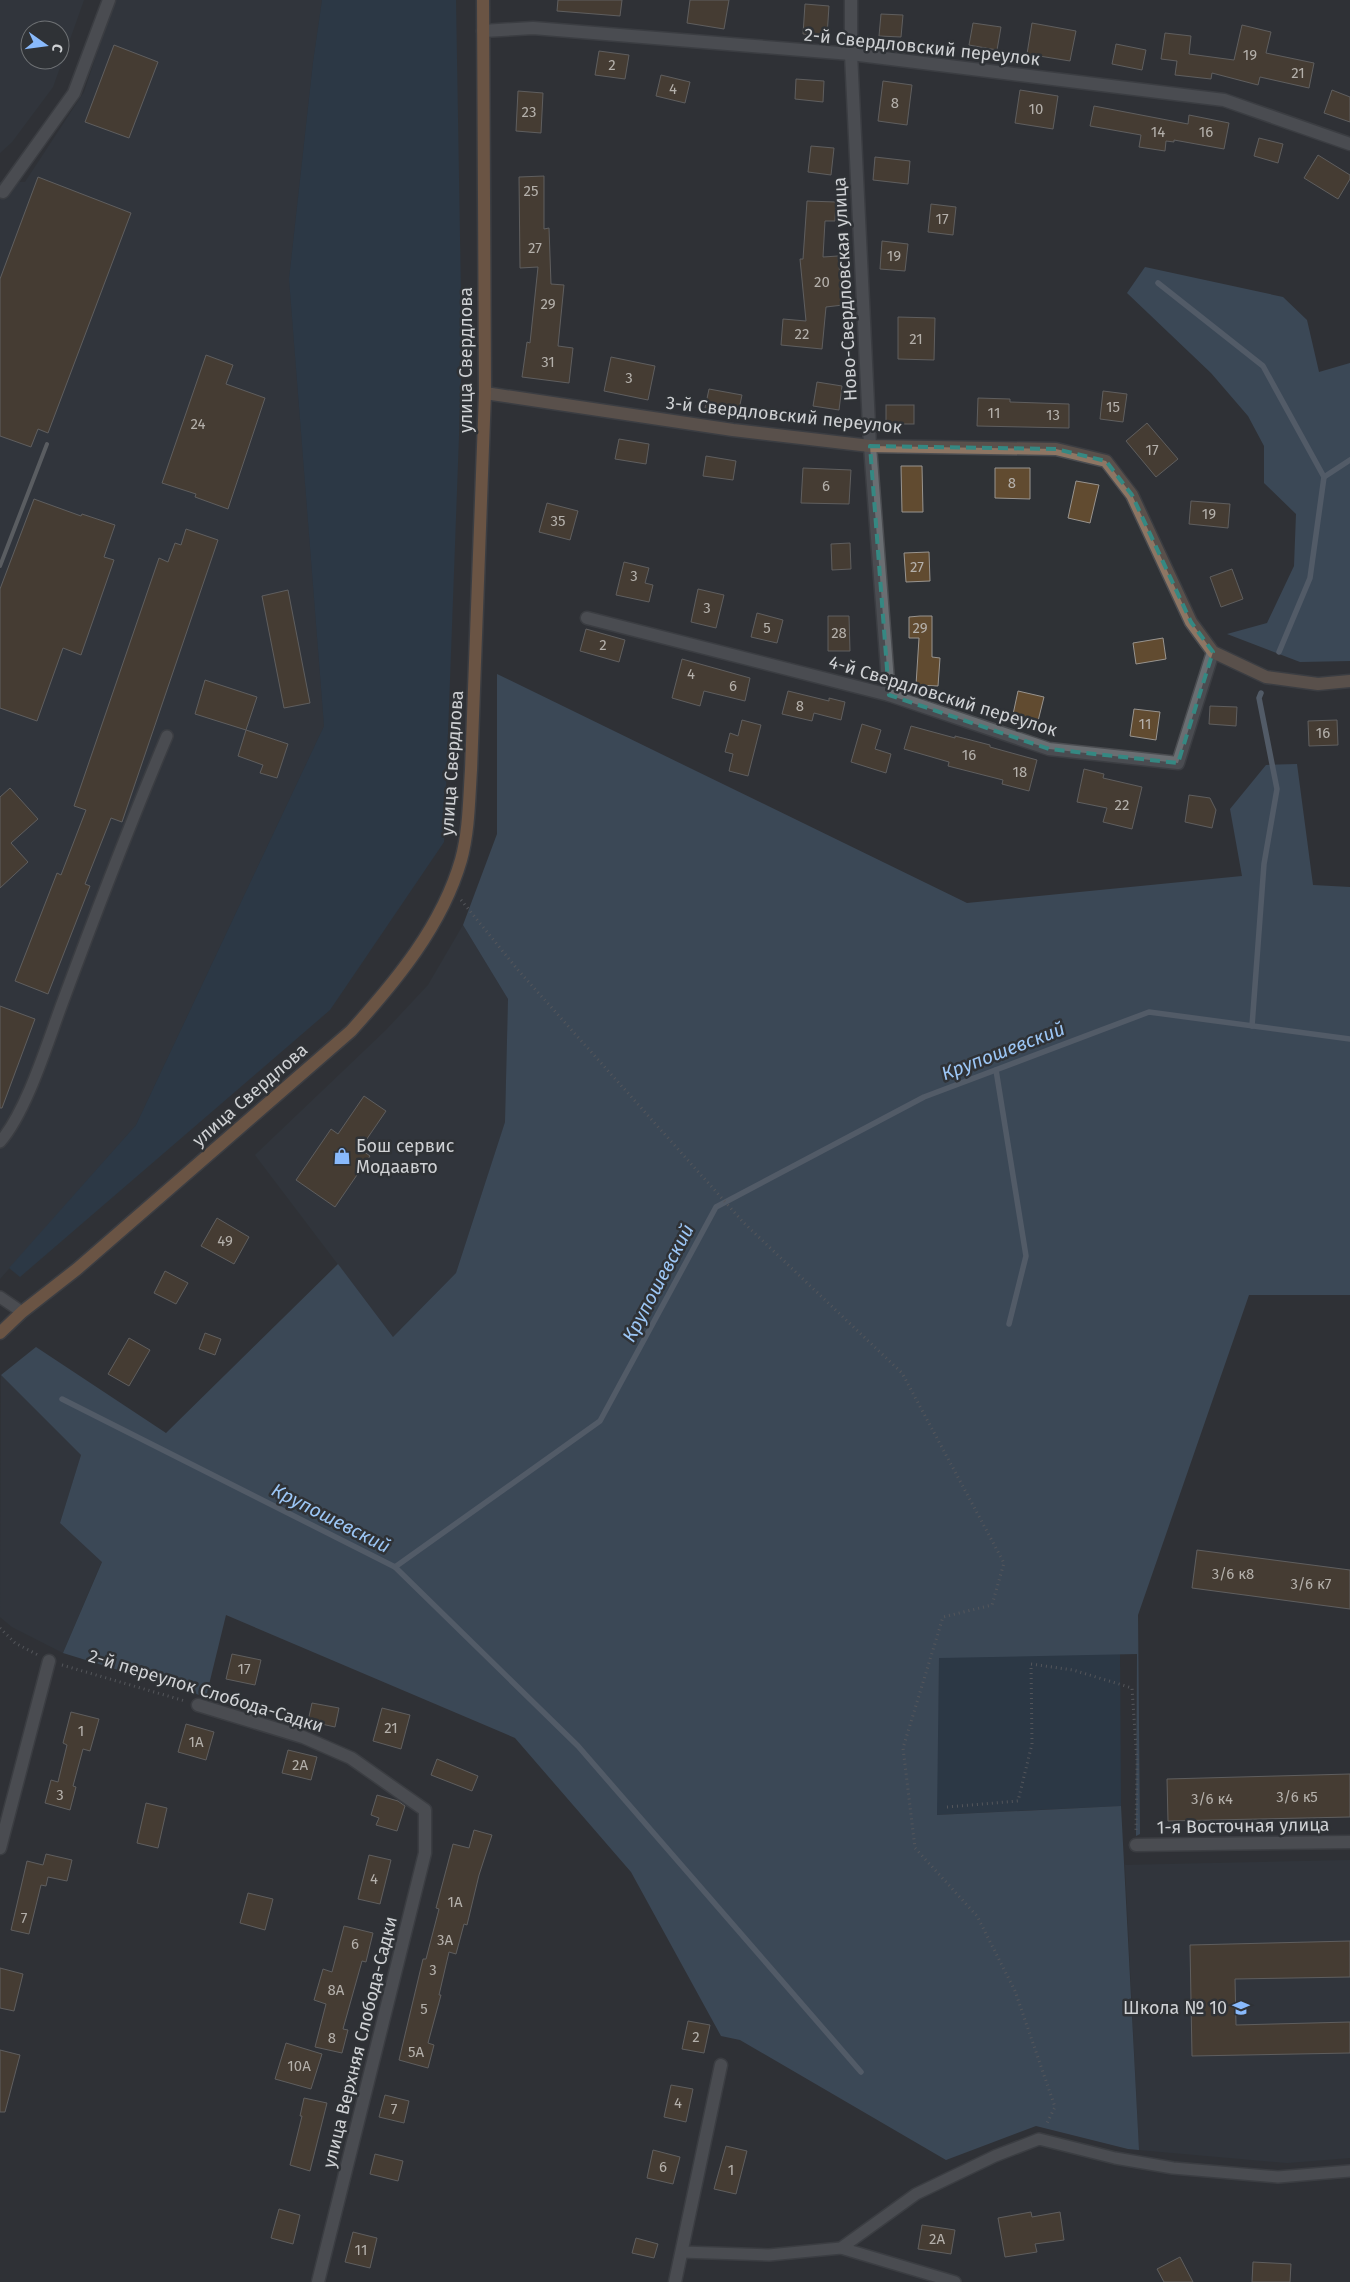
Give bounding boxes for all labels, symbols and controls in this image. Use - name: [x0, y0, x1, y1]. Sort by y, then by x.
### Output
- north arrow: [20, 20, 70, 70]
- street label: 2-й Свердловский переулок: [803, 24, 1042, 70]
- text: С: [48, 42, 66, 54]
- house number: 19: [1243, 46, 1257, 64]
- house number: 2: [608, 56, 616, 74]
- house number: 21: [1291, 64, 1305, 82]
- house number: 4: [669, 80, 677, 98]
- house number: 8: [891, 94, 899, 112]
- house number: 10: [1029, 100, 1043, 118]
- house number: 23: [522, 103, 536, 121]
- house number: 14: [1151, 123, 1165, 141]
- house number: 16: [1199, 123, 1213, 141]
- street label: Ново-Свердловская улица: [828, 176, 862, 402]
- house number: 25: [524, 182, 538, 200]
- house number: 17: [935, 210, 949, 228]
- house number: 27: [528, 239, 542, 257]
- house number: 19: [887, 247, 901, 265]
- house number: 20: [814, 273, 830, 291]
- street label: улица Свердлова: [455, 287, 477, 433]
- house number: 29: [540, 295, 556, 313]
- house number: 22: [795, 325, 809, 343]
- house number: 21: [909, 330, 923, 348]
- house number: 31: [541, 353, 555, 371]
- house number: 3: [625, 369, 633, 387]
- street label: 3-й Свердловский переулок: [665, 392, 904, 438]
- house number: 15: [1106, 398, 1120, 416]
- house number: 11: [988, 404, 1000, 422]
- house number: 13: [1046, 406, 1060, 424]
- house number: 24: [190, 415, 206, 433]
- house number: 17: [1145, 441, 1159, 459]
- house number: 8: [1008, 474, 1016, 492]
- house number: 6: [822, 477, 830, 495]
- house number: 19: [1202, 505, 1216, 523]
- house number: 35: [550, 512, 566, 530]
- house number: 27: [910, 558, 924, 576]
- house number: 3: [630, 567, 638, 585]
- house number: 3: [703, 599, 711, 617]
- house number: 5: [763, 619, 771, 637]
- house number: 29: [912, 619, 928, 637]
- house number: 28: [831, 624, 847, 642]
- house number: 2: [599, 636, 607, 654]
- street label: 4-й Свердловский переулок: [826, 651, 1061, 741]
- house number: 4: [687, 665, 695, 683]
- house number: 6: [729, 677, 737, 695]
- street label: улица Свердлова: [436, 689, 468, 837]
- house number: 8: [796, 697, 804, 715]
- house number: 11: [1139, 715, 1151, 733]
- house number: 16: [1316, 724, 1330, 742]
- house number: 16: [962, 746, 976, 764]
- house number: 18: [1013, 763, 1027, 781]
- house number: 22: [1115, 796, 1129, 814]
- water label: Крупошевский: [938, 1017, 1068, 1085]
- street label: улица Свердлова: [188, 1039, 312, 1151]
- place label: Бош сервис Модаавто: [356, 1135, 455, 1178]
- shop icon: Бош сервис Модаавто: [332, 1146, 352, 1166]
- water label: Крупошевский: [617, 1220, 699, 1346]
- house number: 49: [217, 1232, 233, 1250]
- water label: Крупошевский: [268, 1478, 394, 1558]
- house number: 3/6 к8: [1212, 1565, 1254, 1583]
- house number: 3/6 к7: [1291, 1575, 1332, 1593]
- street label: 2-й переулок Слобода-Садки: [86, 1645, 326, 1737]
- house number: 17: [237, 1660, 251, 1678]
- house number: 21: [384, 1719, 398, 1737]
- house number: 1: [78, 1722, 84, 1740]
- house number: 1А: [188, 1733, 204, 1751]
- house number: 2А: [292, 1756, 308, 1774]
- house number: 3: [56, 1786, 64, 1804]
- house number: 3/6 к5: [1276, 1788, 1318, 1806]
- house number: 3/6 к4: [1191, 1790, 1233, 1808]
- street label: 1-я Восточная улица: [1156, 1813, 1330, 1839]
- house number: 4: [370, 1870, 378, 1888]
- house number: 1А: [447, 1893, 463, 1911]
- house number: 7: [21, 1909, 28, 1927]
- street label: улица Верхняя Слобода-Садки: [318, 1914, 402, 2170]
- house number: 3А: [437, 1931, 453, 1949]
- house number: 6: [351, 1935, 359, 1953]
- house number: 3: [429, 1961, 437, 1979]
- house number: 8А: [328, 1981, 345, 1999]
- place label: Школа № 10: [1123, 1997, 1227, 2019]
- school or university icon: Школа № 10: [1231, 1998, 1251, 2018]
- house number: 5: [420, 2000, 428, 2018]
- house number: 2: [692, 2028, 700, 2046]
- house number: 8: [328, 2029, 336, 2047]
- house number: 5А: [408, 2043, 424, 2061]
- house number: 10А: [287, 2057, 311, 2075]
- house number: 4: [674, 2094, 682, 2112]
- house number: 7: [391, 2100, 398, 2118]
- house number: 6: [659, 2158, 667, 2176]
- house number: 1: [728, 2161, 734, 2179]
- house number: 2А: [929, 2230, 945, 2248]
- house number: 11: [355, 2241, 367, 2259]

